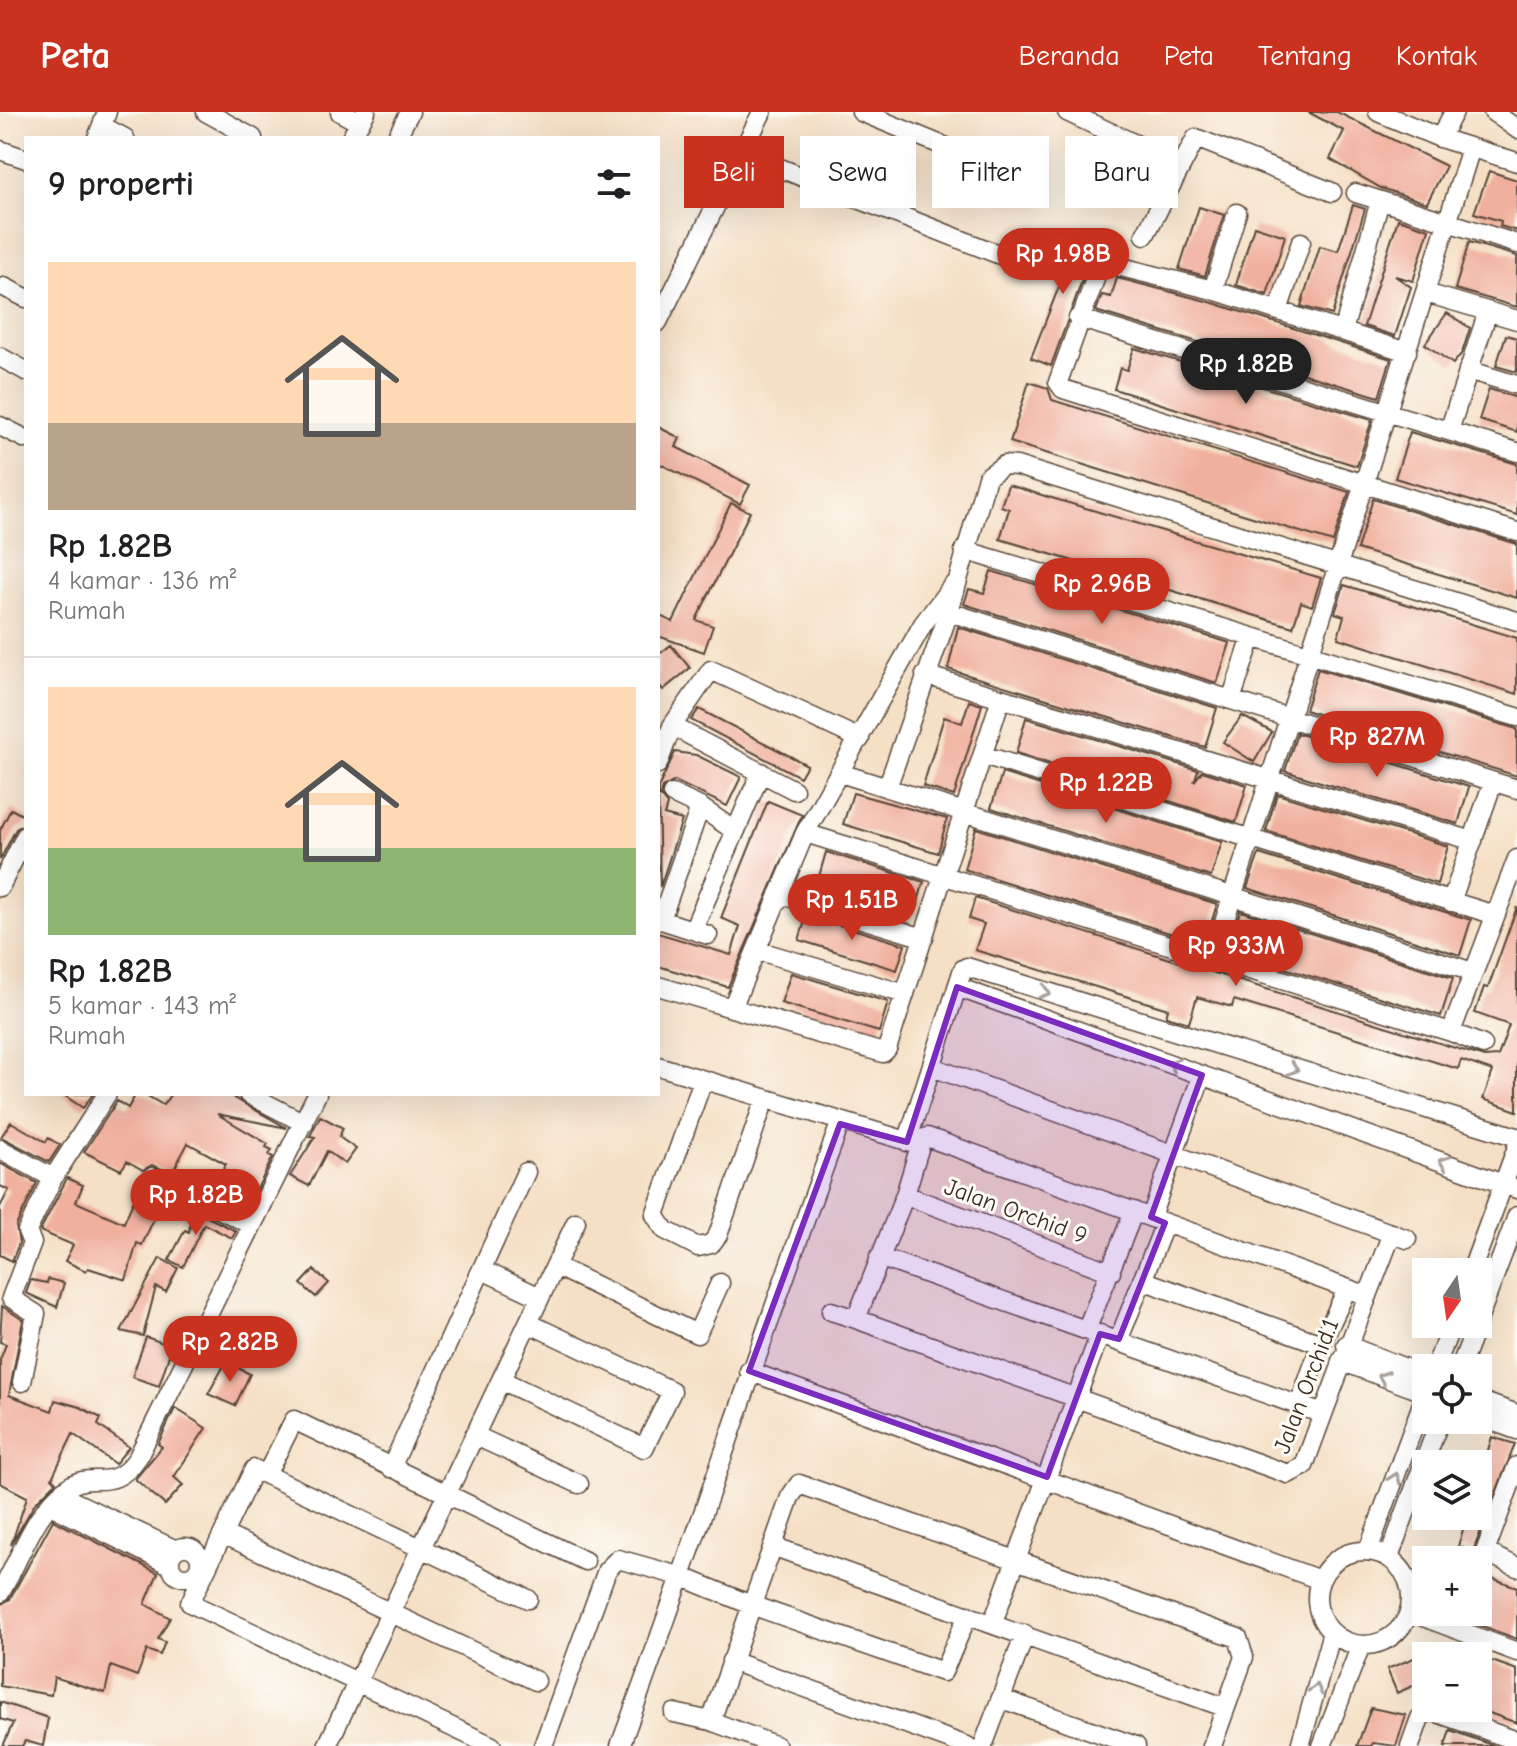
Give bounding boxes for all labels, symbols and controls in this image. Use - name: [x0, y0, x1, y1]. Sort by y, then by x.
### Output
- text: Peta: [40, 34, 111, 78]
- text: Beranda: [1019, 40, 1120, 72]
- text: Peta: [1164, 40, 1214, 72]
- text: Tentang: [1258, 40, 1352, 72]
- text: Kontak: [1396, 40, 1477, 72]
- chip: Beli: [684, 136, 784, 208]
- chip: Sewa: [800, 136, 916, 208]
- chip: Filter: [932, 136, 1049, 208]
- chip: Baru: [1065, 136, 1178, 208]
- icon: filters: [592, 162, 636, 206]
- text: 9 properti: [48, 164, 194, 204]
- pin: Rp 1.98B: [980, 228, 1146, 296]
- text: Rp 1.98B: [1015, 239, 1111, 269]
- icon: home: [270, 314, 414, 458]
- pin: Rp 1.82B: [1163, 338, 1329, 406]
- text: Rp 1.82B: [1198, 349, 1294, 379]
- text: Rp 1.82B: [48, 526, 172, 566]
- pin: Rp 2.96B: [1019, 558, 1185, 626]
- text: 4 kamar · 136 m²: [48, 566, 236, 596]
- text: Rp 2.96B: [1053, 569, 1151, 599]
- text: Rumah: [48, 596, 126, 626]
- pin: Rp 827M: [1303, 711, 1451, 779]
- text: Rp 827M: [1329, 722, 1425, 752]
- icon: home: [270, 739, 414, 883]
- pin: Rp 1.22B: [1023, 757, 1189, 825]
- text: Rp 1.22B: [1059, 768, 1153, 798]
- pin: Rp 1.51B: [769, 874, 935, 942]
- text: Rp 1.51B: [806, 885, 898, 915]
- pin: Rp 933M: [1162, 920, 1310, 988]
- text: Rp 933M: [1187, 931, 1285, 961]
- text: Rp 1.82B: [48, 951, 172, 991]
- one-way arrow: [1037, 983, 1051, 999]
- text: 5 kamar · 143 m²: [48, 991, 236, 1021]
- text: Rumah: [48, 1021, 126, 1051]
- one-way arrow: [1167, 1057, 1181, 1074]
- one-way arrow: [1286, 1060, 1299, 1076]
- one-way arrow: [1438, 1155, 1452, 1172]
- pin: Rp 1.82B: [113, 1169, 279, 1237]
- street label: Jalan Orchid 9: [941, 1172, 1091, 1250]
- text: Rp 1.82B: [148, 1180, 244, 1210]
- north arrow: [1412, 1258, 1492, 1338]
- map controls: [1412, 1258, 1492, 1722]
- street label: Jalan Orchid.1: [1267, 1315, 1345, 1457]
- pin: Rp 2.82B: [147, 1316, 313, 1384]
- text: Rp 2.82B: [181, 1327, 279, 1357]
- button: locate: [1412, 1354, 1492, 1434]
- one-way arrow: [1377, 1370, 1391, 1387]
- button: layers: [1412, 1450, 1492, 1530]
- one-way arrow: [1385, 1471, 1402, 1485]
- button: +: [1412, 1546, 1492, 1626]
- button: −: [1412, 1642, 1492, 1722]
- one-way arrow: [1307, 1683, 1323, 1697]

